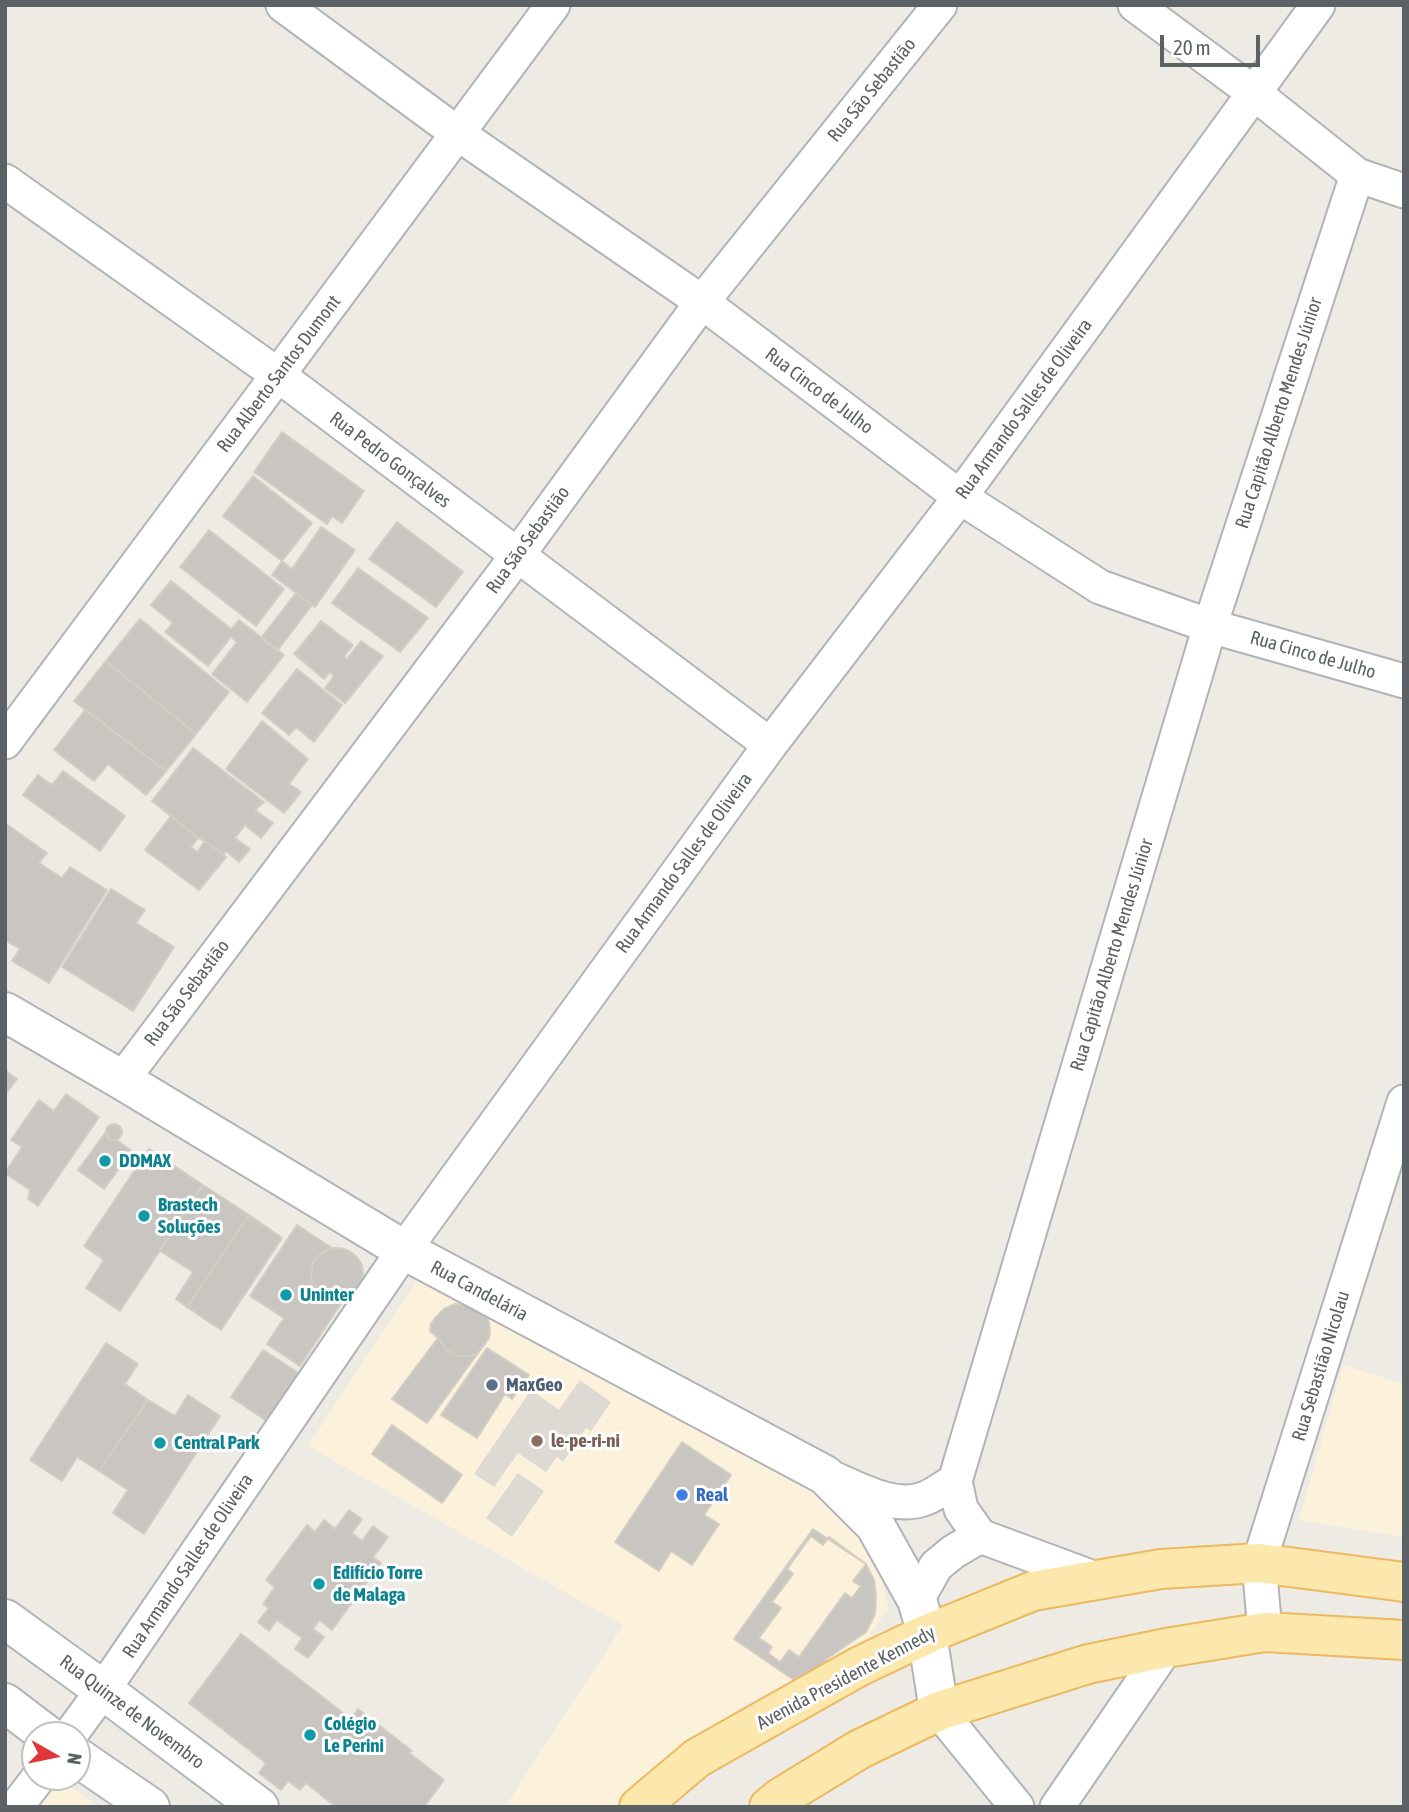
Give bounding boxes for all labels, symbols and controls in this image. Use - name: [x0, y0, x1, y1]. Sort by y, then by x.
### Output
- scale bar: [1164, 21, 1264, 65]
- street label: Rua São Sebastião: [823, 33, 921, 147]
- text: 20 m: [1173, 35, 1211, 59]
- street label: Rua Alberto Santos Dumont: [212, 291, 346, 457]
- street label: Rua Capitão Alberto Mendes Júnior: [1231, 294, 1327, 532]
- street label: Rua Armando Salles de Oliveira: [951, 314, 1097, 504]
- street label: Rua Cinco de Julho: [760, 343, 878, 439]
- street label: Rua Pedro Gonçalves: [325, 407, 455, 513]
- street label: Rua São Sebastião: [481, 482, 575, 598]
- street label: Rua Cinco de Julho: [1248, 626, 1378, 684]
- street label: Rua Armando Salles de Oliveira: [611, 768, 757, 958]
- street label: Rua Capitão Alberto Mendes Júnior: [1066, 836, 1158, 1074]
- street label: Rua São Sebastião: [140, 935, 234, 1051]
- place label: DDMAX: [119, 1150, 171, 1172]
- marker: DDMAX: [97, 1153, 113, 1169]
- place label: Brastech Soluções: [158, 1194, 220, 1238]
- marker: Brastech Soluções: [136, 1208, 152, 1224]
- street label: Rua Candelária: [426, 1256, 532, 1326]
- place label: Uninter: [300, 1284, 354, 1306]
- marker: Uninter: [278, 1287, 294, 1303]
- street label: Rua Sebastião Nicolau: [1287, 1288, 1355, 1444]
- place label: MaxGeo: [506, 1374, 563, 1396]
- marker: MaxGeo: [484, 1377, 500, 1393]
- place label: le-pe-ri-ni: [551, 1430, 620, 1452]
- place label: Central Park: [174, 1432, 259, 1454]
- marker: le-pe-ri-ni: [529, 1433, 545, 1449]
- marker: Central Park: [152, 1435, 168, 1451]
- street label: Rua Armando Salles de Oliveira: [118, 1470, 258, 1662]
- place label: Real: [696, 1484, 728, 1506]
- marker: Real: [674, 1487, 690, 1503]
- place label: Edifício Torre de Malaga: [333, 1562, 423, 1606]
- marker: Edifício Torre de Malaga: [311, 1576, 327, 1592]
- street label: Avenida Presidente Kennedy: [753, 1621, 939, 1735]
- street label: Rua Quinze de Novembro: [55, 1650, 209, 1774]
- place label: Colégio Le Perini: [324, 1713, 384, 1757]
- north arrow: [21, 1721, 91, 1791]
- marker: Colégio Le Perini: [302, 1727, 318, 1743]

